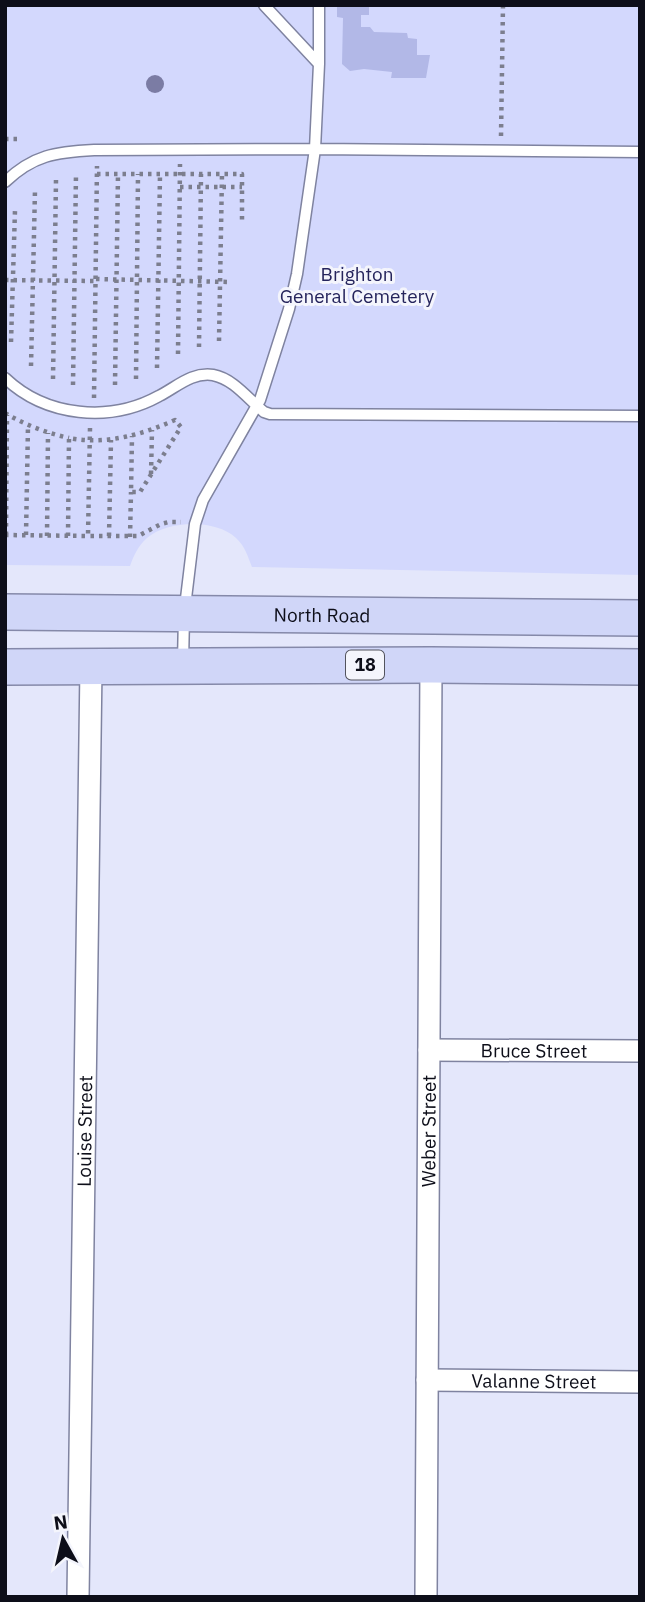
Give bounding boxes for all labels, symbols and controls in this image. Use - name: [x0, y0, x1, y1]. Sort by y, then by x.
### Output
- park label: Brighton General Cemetery: [280, 262, 435, 308]
- street label: North Road: [273, 603, 371, 627]
- road number: 18: [346, 650, 384, 680]
- street label: Bruce Street: [481, 1038, 587, 1063]
- street label: Louise Street: [72, 1075, 97, 1187]
- street label: Weber Street: [416, 1075, 441, 1187]
- street label: Valanne Street: [471, 1368, 597, 1394]
- north arrow: [28, 1504, 98, 1574]
- text: N: [52, 1509, 69, 1535]

